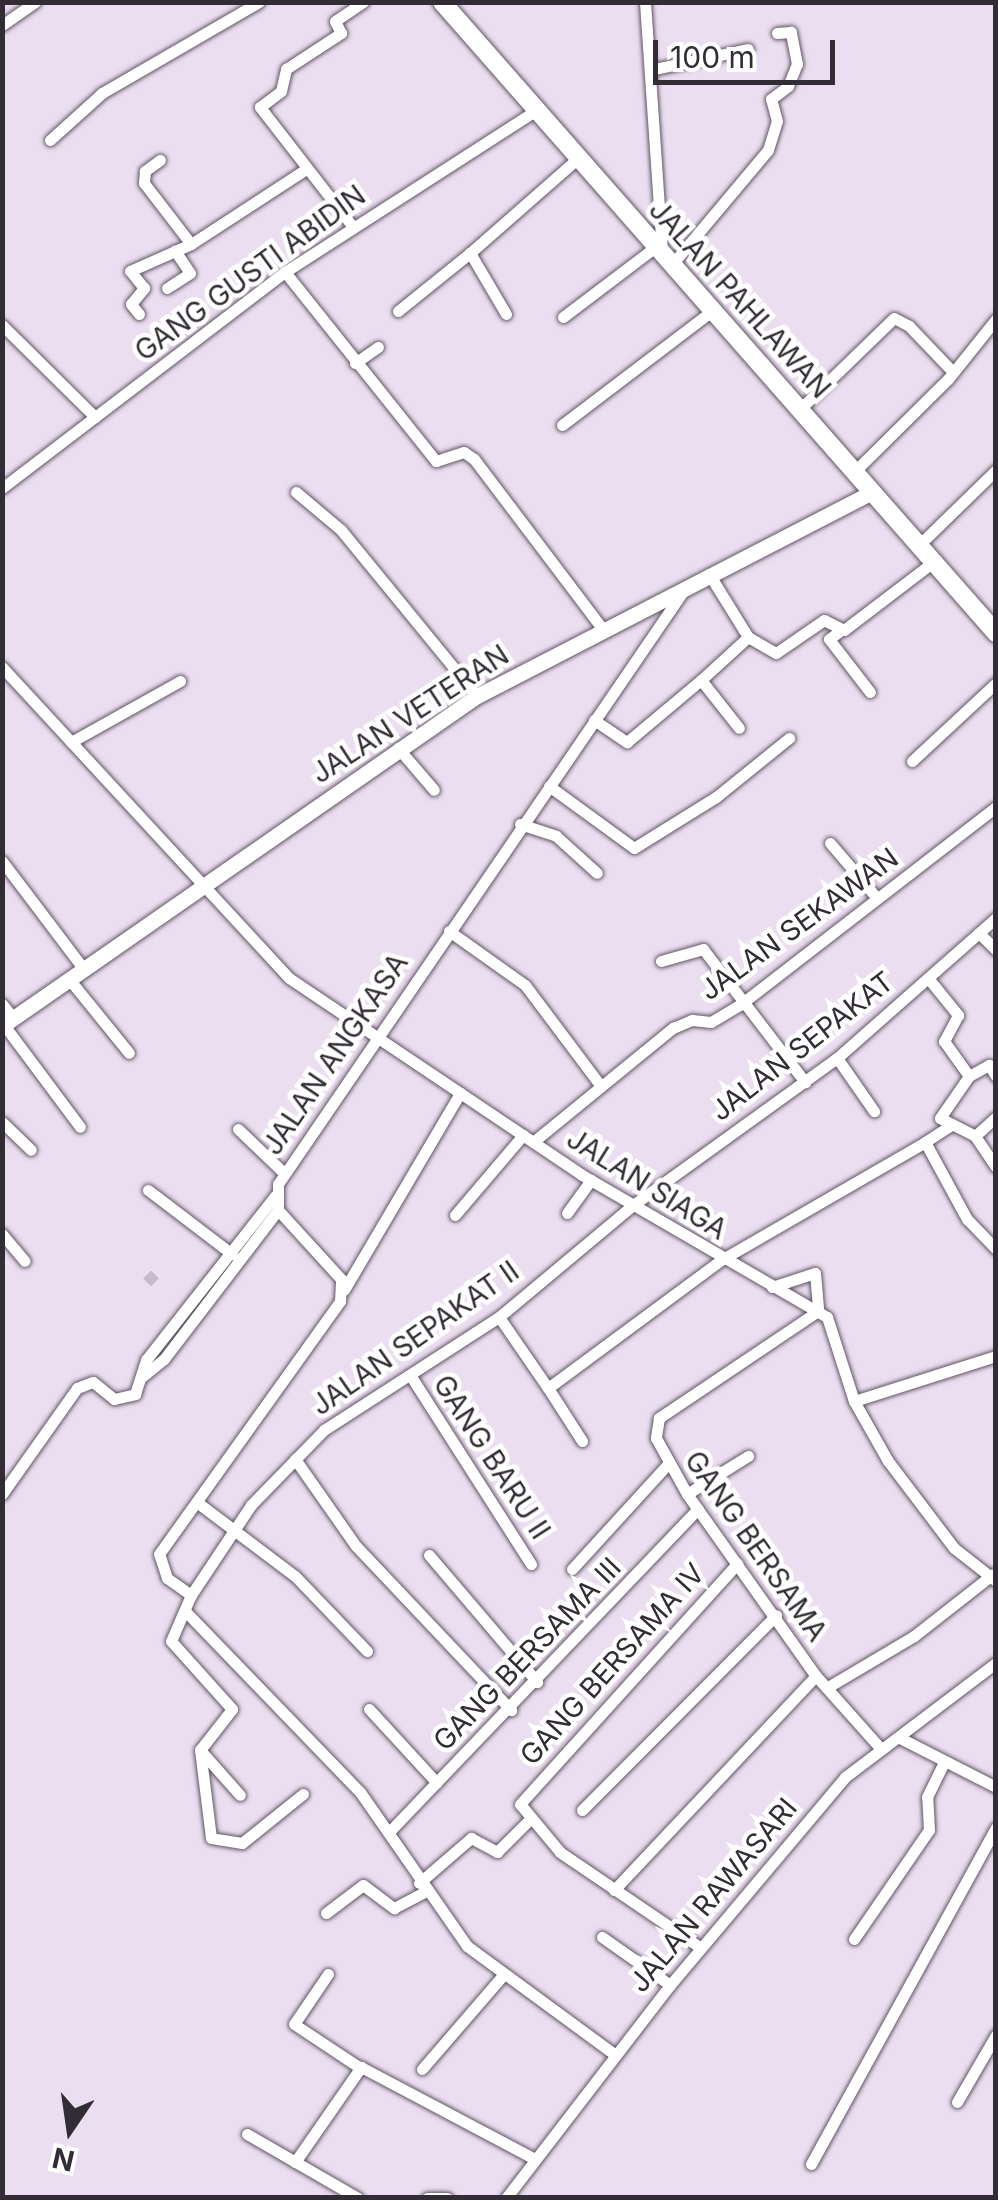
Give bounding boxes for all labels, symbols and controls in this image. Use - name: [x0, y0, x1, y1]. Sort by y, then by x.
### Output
- scale bar: [658, 20, 840, 82]
- text: 100 m: [670, 39, 755, 75]
- street label: GANG GUSTI ABIDIN: [128, 178, 372, 368]
- street label: JALAN PAHLAWAN: [642, 193, 838, 405]
- street label: JALAN VETERAN: [305, 638, 515, 790]
- street label: JALAN SEKAWAN: [693, 841, 905, 1007]
- street label: JALAN ANGKASA: [255, 947, 415, 1161]
- street label: JALAN SEPAKAT: [704, 964, 900, 1128]
- street label: JALAN SIAGA: [561, 1121, 733, 1247]
- street label: JALAN SEPAKAT II: [305, 1254, 525, 1422]
- street label: GANG BARU II: [426, 1369, 558, 1545]
- street label: GANG BERSAMA: [678, 1444, 834, 1648]
- street label: GANG BERSAMA III: [426, 1551, 628, 1757]
- street label: GANG BERSAMA IV: [513, 1556, 711, 1772]
- street label: JALAN RAWASARI: [622, 1791, 804, 1999]
- north arrow: [20, 2080, 120, 2180]
- text: N: [49, 2140, 77, 2178]

